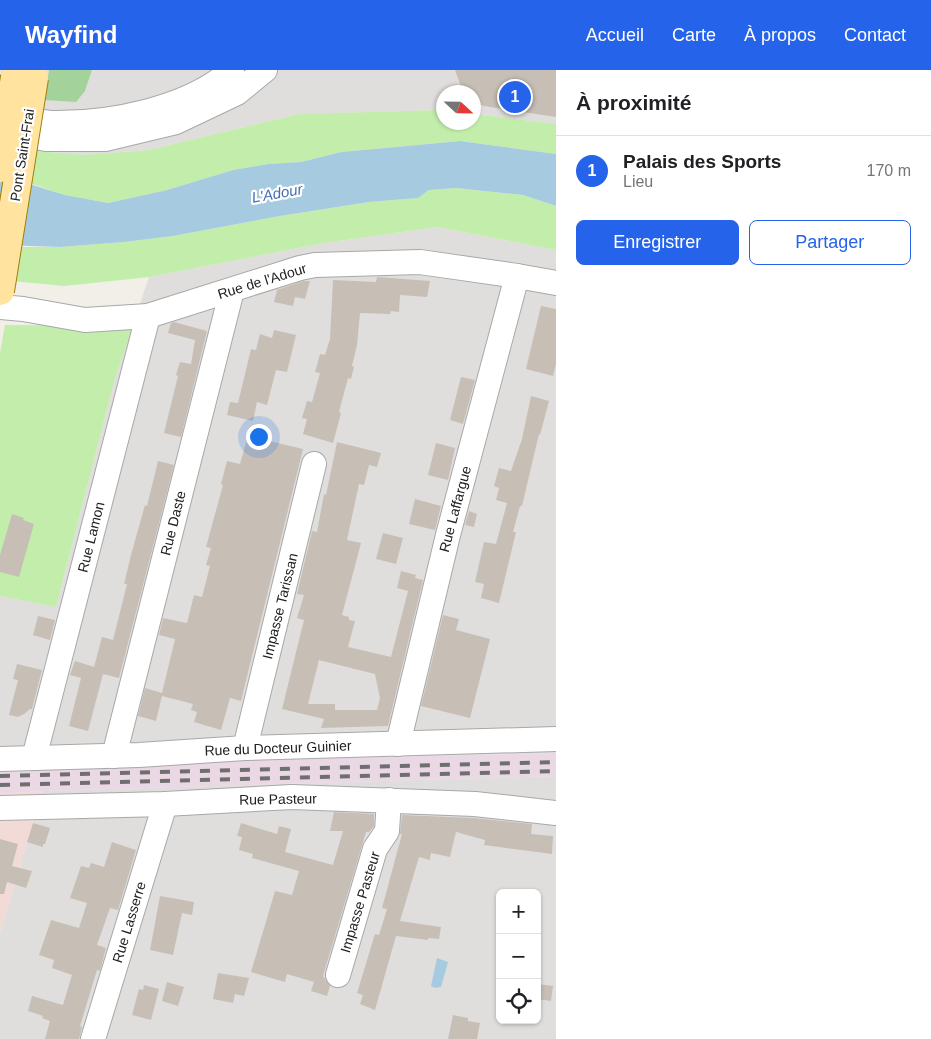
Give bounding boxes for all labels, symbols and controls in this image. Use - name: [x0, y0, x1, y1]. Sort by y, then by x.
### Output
- text: Wayfind: [25, 21, 117, 48]
- text: Accueil: [586, 25, 644, 45]
- text: Carte: [672, 25, 716, 45]
- text: À propos: [744, 25, 816, 45]
- text: Contact: [844, 25, 906, 45]
- pin: 1: [499, 78, 531, 116]
- north arrow: [436, 85, 481, 130]
- text: À proximité: [576, 91, 692, 114]
- street label: Pont Saint-Frai: [7, 108, 37, 202]
- text: Palais des Sports: [623, 151, 781, 172]
- text: 1: [588, 162, 596, 179]
- text: 170 m: [867, 162, 911, 179]
- text: Lieu: [623, 173, 653, 190]
- water label: L'Adour: [250, 180, 305, 206]
- button: Enregistrer: [576, 220, 739, 265]
- button: Partager: [749, 220, 911, 265]
- street label: Rue de l'Adour: [216, 260, 309, 302]
- your location: [246, 424, 272, 450]
- street label: Rue Laffargue: [436, 464, 474, 554]
- street label: Rue Daste: [157, 489, 189, 557]
- street label: Rue Lamon: [74, 500, 108, 574]
- street label: Impasse Tarissan: [259, 551, 301, 661]
- street label: Rue du Docteur Guinier: [204, 737, 352, 759]
- street label: Rue Pasteur: [239, 790, 317, 808]
- street label: Impasse Pasteur: [337, 849, 383, 955]
- street label: Rue Lasserre: [109, 879, 149, 965]
- map controls: [496, 889, 541, 1024]
- button: +: [496, 889, 541, 934]
- button: −: [496, 934, 541, 979]
- button: locate: [496, 979, 541, 1024]

